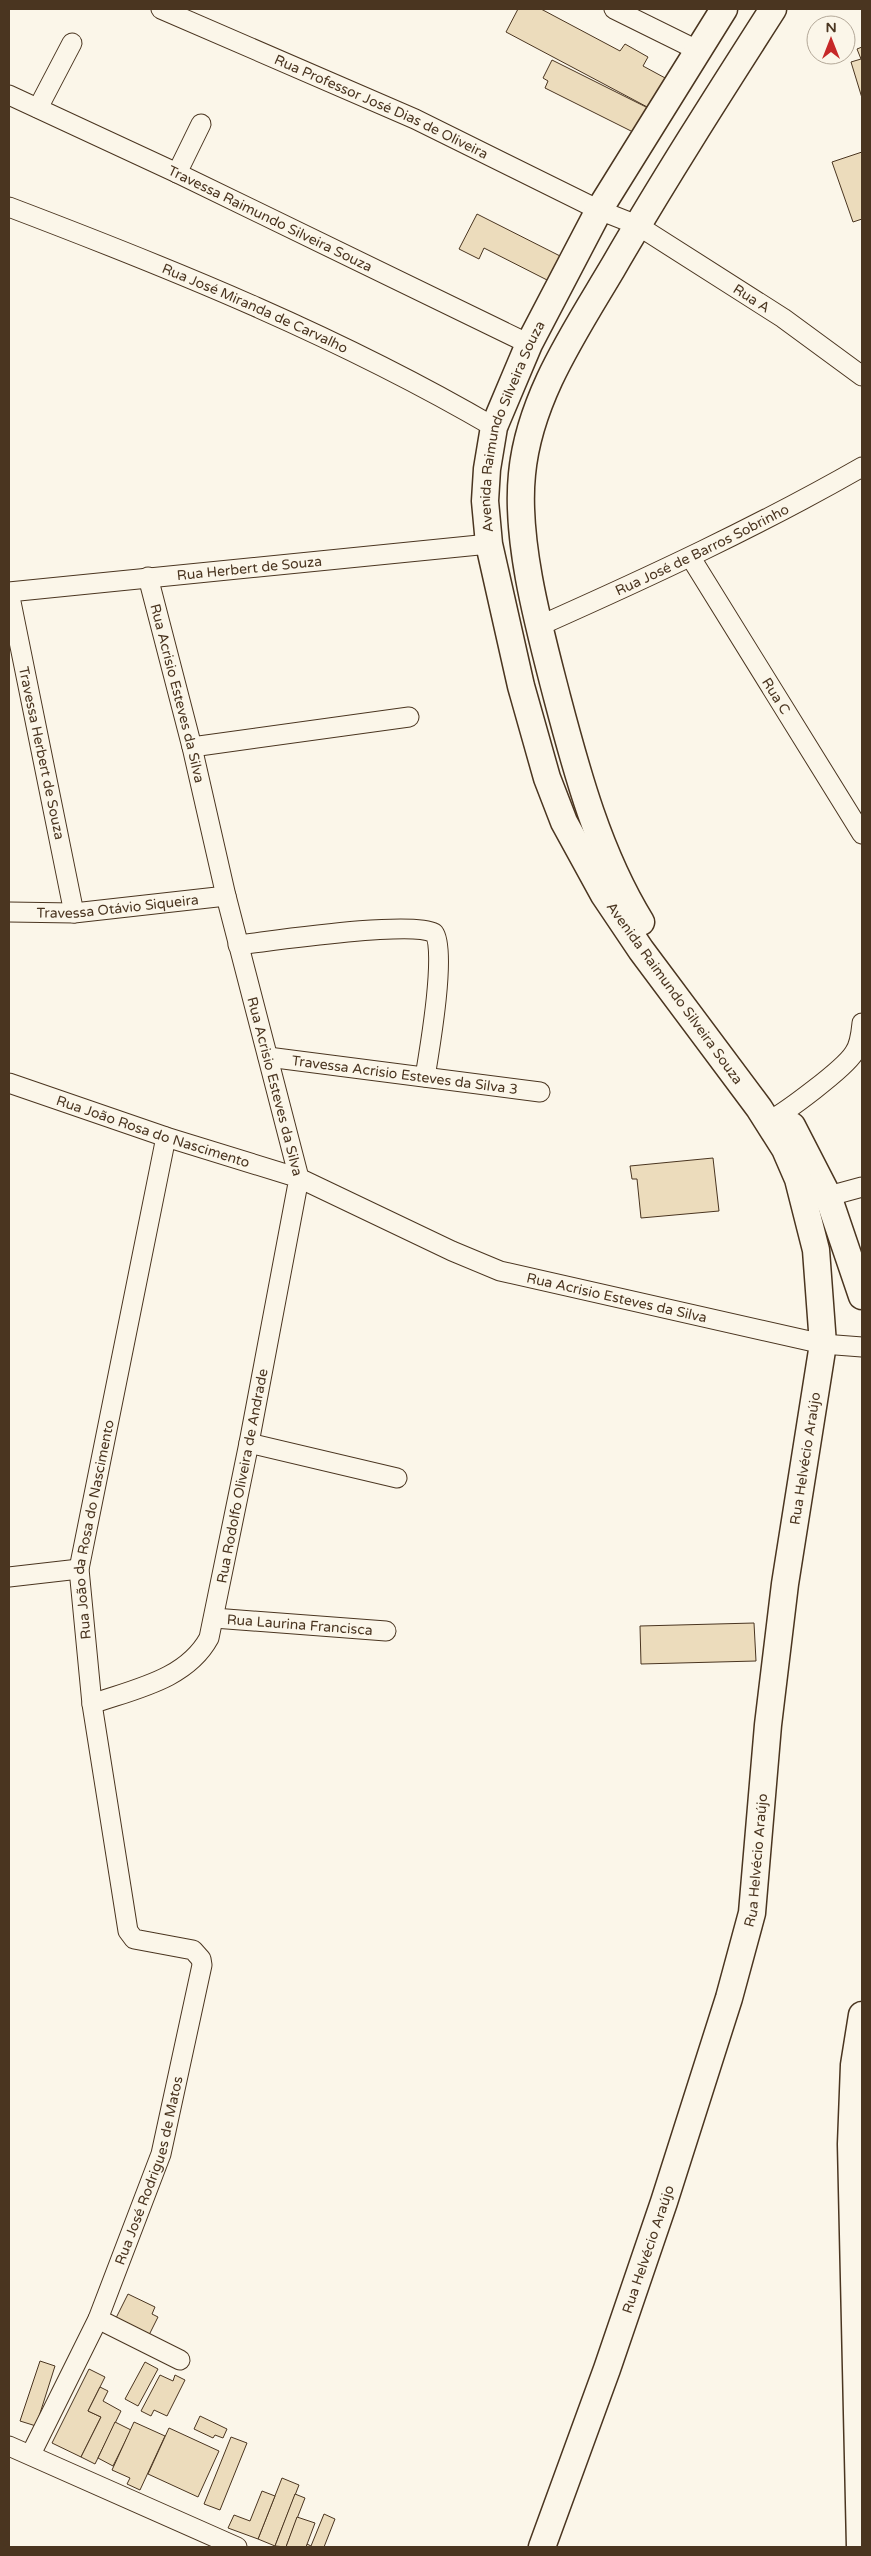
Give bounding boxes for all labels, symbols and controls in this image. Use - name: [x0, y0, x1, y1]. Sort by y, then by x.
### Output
- north arrow: [806, 15, 856, 65]
- text: N: [825, 19, 837, 36]
- street label: Rua Professor José Dias de Oliveira: [272, 51, 491, 163]
- street label: Travessa Raimundo Silveira Souza: [165, 162, 375, 276]
- street label: Rua José Miranda de Carvalho: [159, 260, 351, 357]
- street label: Rua A: [730, 280, 773, 317]
- street label: Avenida Raimundo Silveira Souza: [477, 318, 549, 533]
- street label: Rua José de Barros Sobrinho: [613, 500, 792, 599]
- street label: Rua Herbert de Souza: [176, 553, 323, 584]
- street label: Rua Acrisio Esteves da Silva: [146, 602, 208, 785]
- street label: Travessa Herbert de Souza: [15, 665, 68, 841]
- street label: Rua C: [758, 675, 794, 718]
- street label: Travessa Otávio Siqueira: [37, 891, 200, 922]
- street label: Avenida Raimundo Silveira Souza: [603, 899, 747, 1088]
- street label: Rua Acrisio Esteves da Silva: [243, 995, 306, 1178]
- street label: Travessa Acrisio Esteves da Silva 3: [291, 1052, 519, 1098]
- street label: Rua João Rosa do Nascimento: [54, 1092, 252, 1171]
- street label: Rua Acrisio Esteves da Silva: [525, 1269, 708, 1327]
- street label: Rua Rodolfo Oliveira de Andrade: [213, 1367, 272, 1585]
- street label: Rua Helvécio Araújo: [786, 1391, 824, 1526]
- street label: Rua João da Rosa do Nascimento: [71, 1418, 118, 1640]
- street label: Rua Laurina Francisca: [226, 1611, 373, 1639]
- street label: Rua Helvécio Araújo: [741, 1793, 771, 1929]
- street label: Rua José Rodrigues de Matos: [111, 2074, 187, 2267]
- street label: Rua Helvécio Araújo: [619, 2183, 678, 2316]

